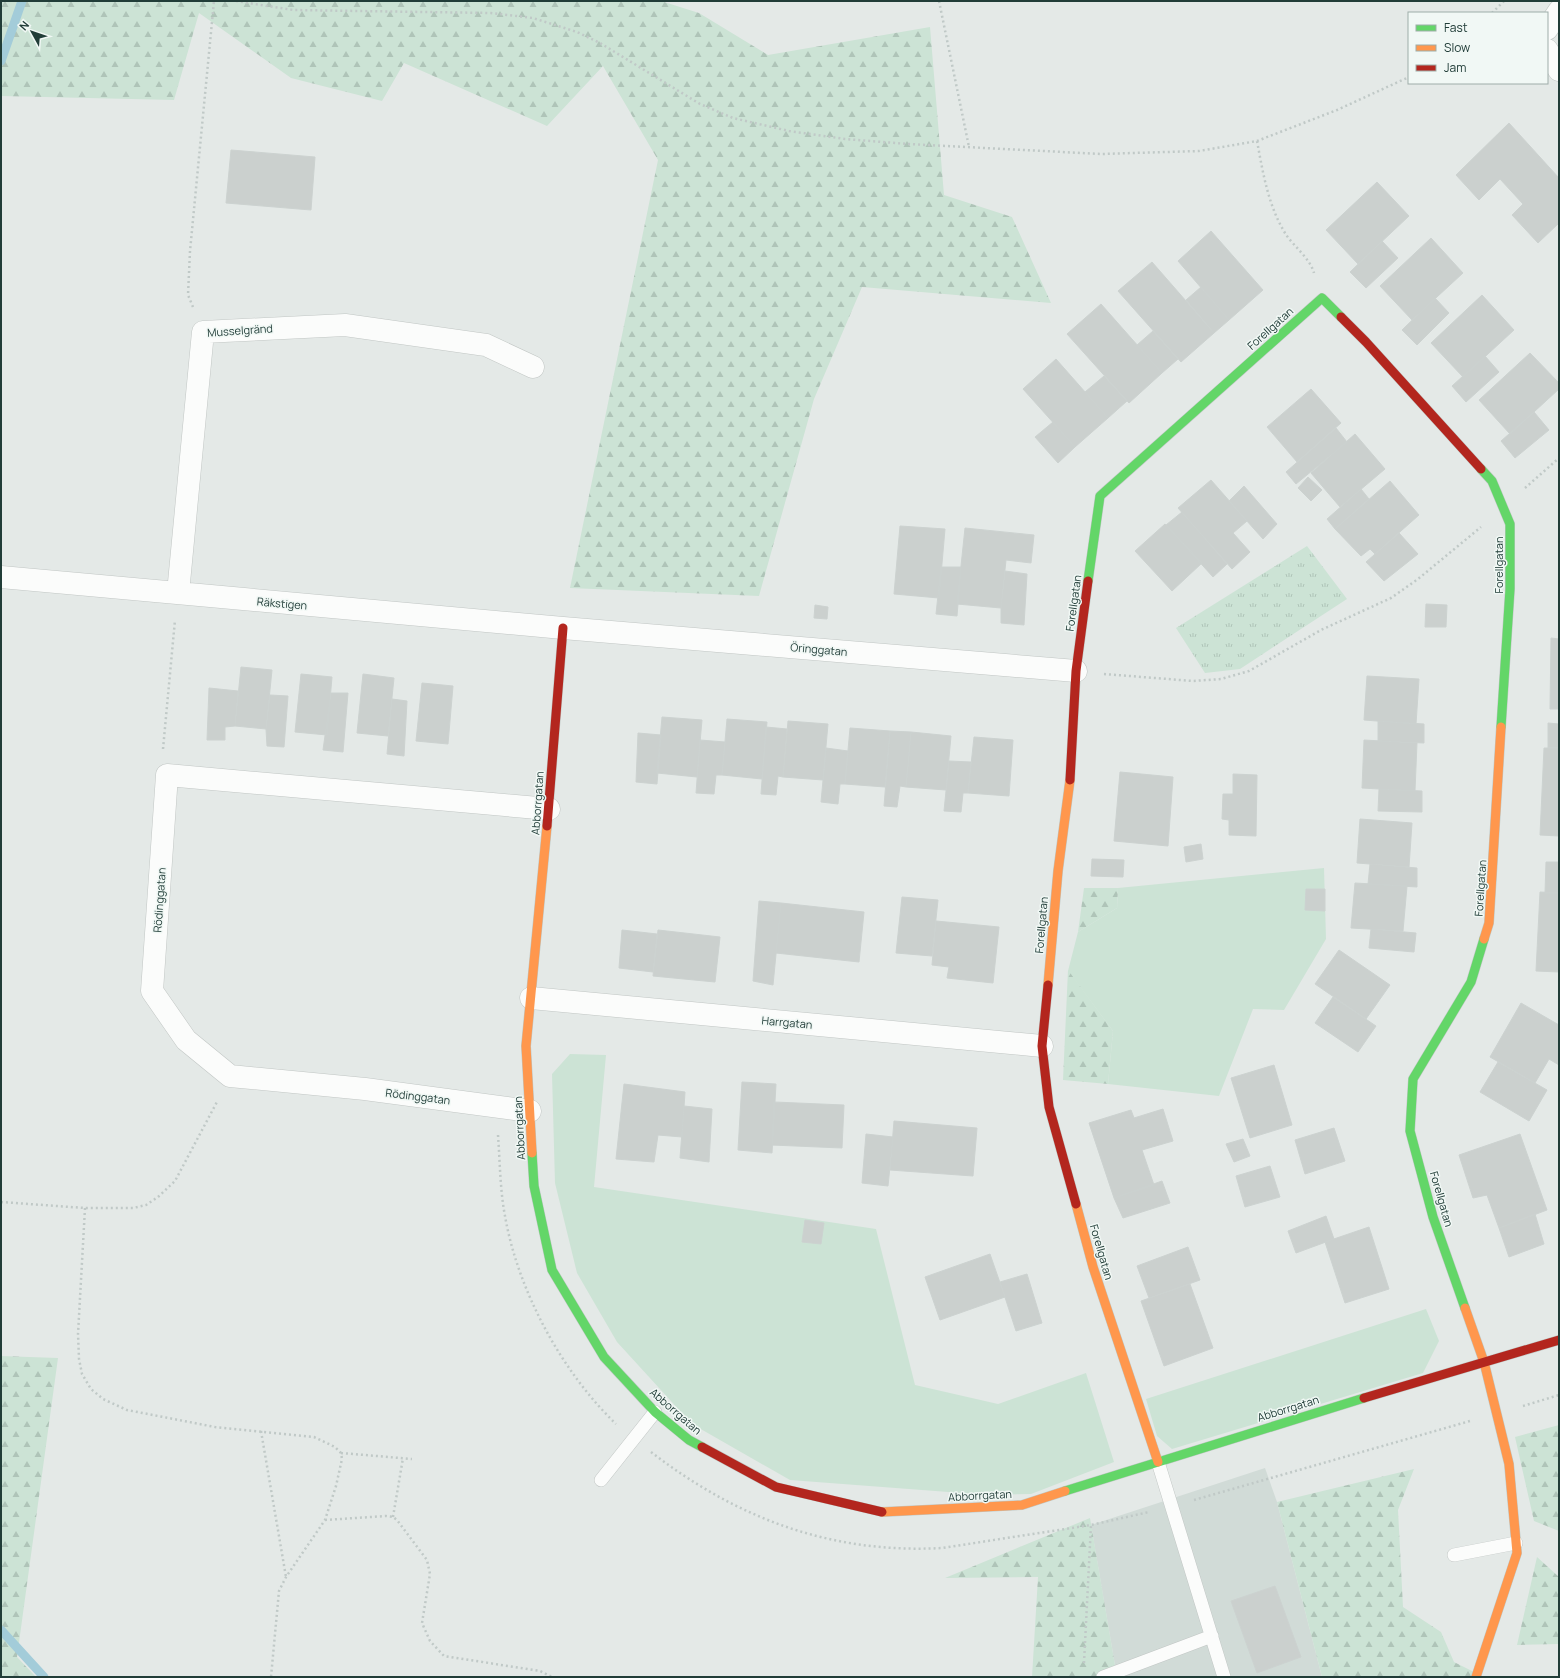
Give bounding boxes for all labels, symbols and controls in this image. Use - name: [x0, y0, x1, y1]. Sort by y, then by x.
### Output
- north arrow: [12, 12, 52, 52]
- legend: [1408, 12, 1548, 84]
- text: N: [16, 17, 32, 33]
- text: Fast: [1444, 19, 1468, 36]
- text: Slow: [1444, 39, 1470, 56]
- text: Jam: [1444, 59, 1466, 76]
- street label: Forellgatan: [1244, 303, 1296, 353]
- street label: Musselgränd: [207, 320, 273, 340]
- street label: Forellgatan: [1491, 537, 1506, 593]
- street label: Forellgatan: [1062, 574, 1084, 632]
- street label: Räkstigen: [256, 593, 308, 613]
- street label: Öringgatan: [790, 639, 848, 659]
- street label: Abborrgatan: [527, 771, 547, 835]
- street label: Forellgatan: [1471, 859, 1489, 917]
- street label: Rödinggatan: [149, 867, 169, 933]
- street label: Forellgatan: [1031, 896, 1051, 954]
- street label: Harrgatan: [761, 1012, 813, 1032]
- street label: Rödinggatan: [385, 1085, 451, 1107]
- street label: Abborrgatan: [510, 1096, 528, 1160]
- street label: Forellgatan: [1427, 1170, 1457, 1228]
- street label: Forellgatan: [1087, 1223, 1117, 1281]
- street label: Abborrgatan: [647, 1384, 705, 1438]
- street label: Abborrgatan: [1255, 1391, 1321, 1425]
- street label: Abborrgatan: [948, 1486, 1012, 1504]

